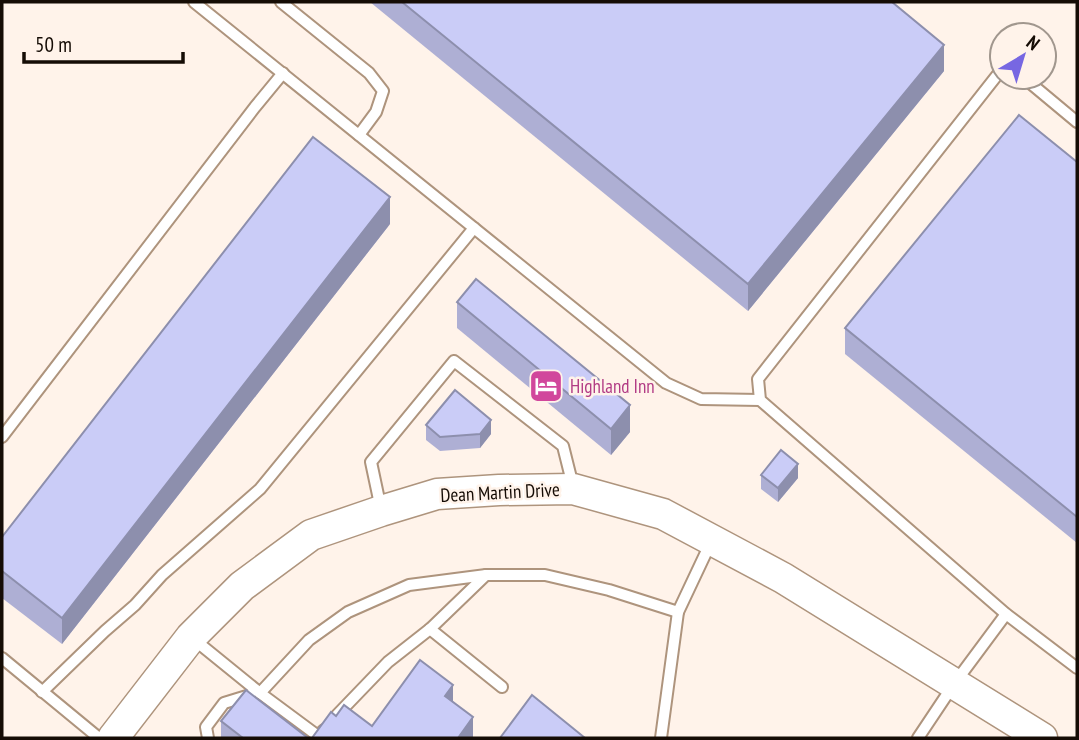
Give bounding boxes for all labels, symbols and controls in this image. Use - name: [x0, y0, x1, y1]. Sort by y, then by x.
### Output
- scale bar: [24, 21, 184, 65]
- north arrow: [988, 21, 1058, 91]
- text: N: [1022, 30, 1045, 55]
- text: 50 m: [35, 31, 72, 58]
- hotel icon: Highland Inn: [527, 367, 565, 405]
- place label: Highland Inn: [570, 374, 655, 398]
- street label: Dean Martin Drive: [440, 477, 560, 507]

